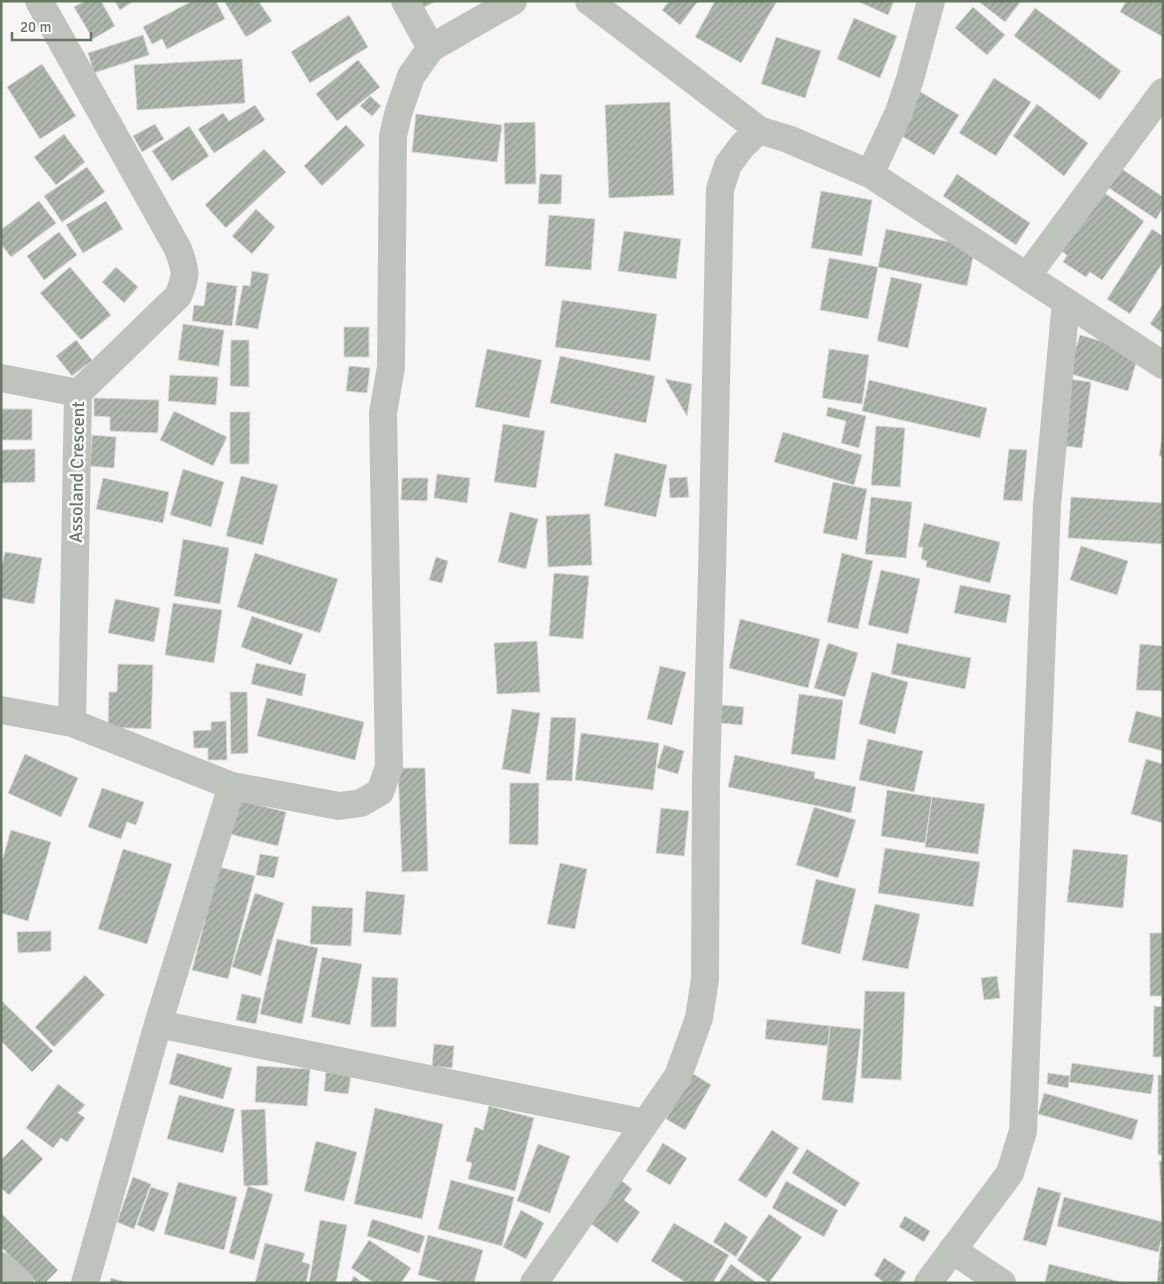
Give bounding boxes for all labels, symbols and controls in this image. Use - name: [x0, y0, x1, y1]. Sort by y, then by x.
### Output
- scale bar: [12, 10, 91, 42]
- text: 20 m: [20, 18, 51, 36]
- street label: Assoland Crescent: [65, 401, 89, 543]

